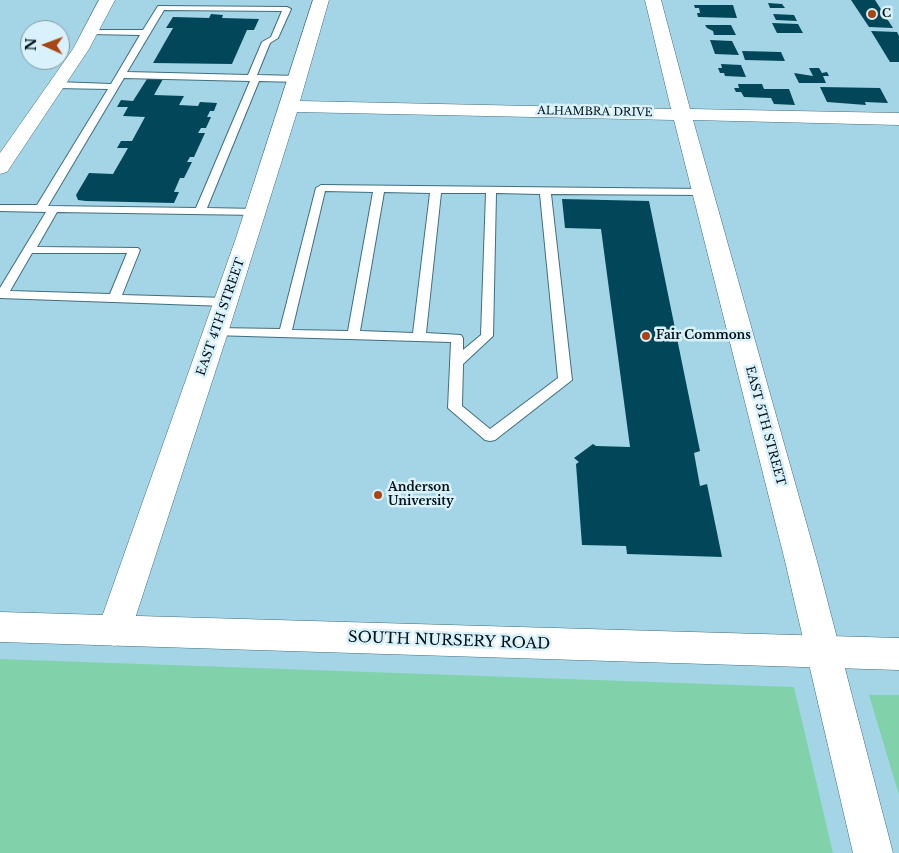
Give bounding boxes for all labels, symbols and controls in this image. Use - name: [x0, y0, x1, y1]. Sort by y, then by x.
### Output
- place label: C: [882, 7, 891, 21]
- marker: C: [866, 8, 878, 20]
- north arrow: [20, 20, 70, 70]
- text: N: [22, 38, 40, 51]
- street label: ALHAMBRA DRIVE: [537, 104, 653, 120]
- street label: EAST 4TH STREET: [194, 256, 248, 378]
- place label: Fair Commons: [656, 329, 751, 343]
- marker: Fair Commons: [640, 330, 652, 342]
- street label: EAST 5TH STREET: [742, 364, 788, 488]
- place label: Anderson University: [388, 481, 454, 509]
- marker: Anderson University: [372, 489, 384, 501]
- street label: SOUTH NURSERY ROAD: [348, 628, 550, 654]

